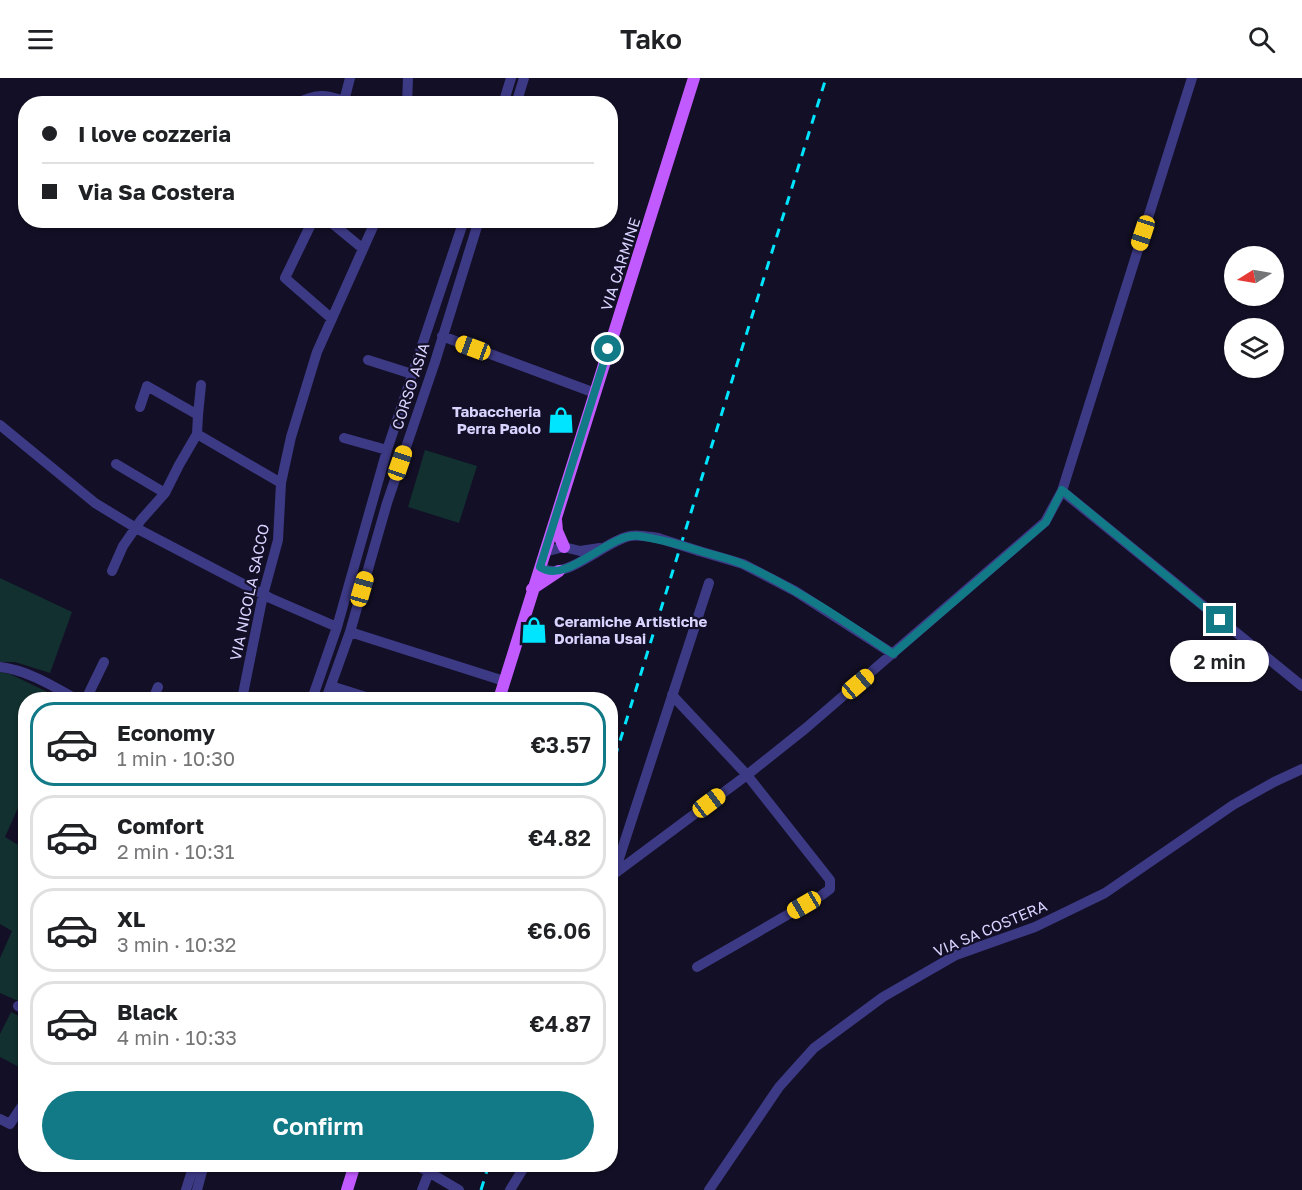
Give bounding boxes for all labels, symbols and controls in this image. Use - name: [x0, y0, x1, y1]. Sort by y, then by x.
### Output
- icon: menu: [24, 23, 57, 56]
- text: Tako: [620, 23, 682, 55]
- icon: search: [1245, 23, 1278, 56]
- text: I love cozzeria: [78, 120, 231, 147]
- text: Via Sa Costera: [78, 178, 235, 205]
- car: [1129, 213, 1157, 253]
- street label: VIA CARMINE: [596, 215, 644, 313]
- north arrow: [1224, 246, 1284, 306]
- map controls: [1224, 246, 1284, 378]
- button: layers: [1224, 318, 1284, 378]
- car: [453, 333, 493, 363]
- route start: [594, 335, 621, 362]
- street label: CORSO ASIA: [388, 340, 432, 432]
- place label: Tabaccheria Perra Paolo: [452, 402, 541, 437]
- shop icon: Tabaccheria Perra Paolo: [546, 405, 576, 435]
- car: [386, 443, 414, 483]
- street label: VIA NICOLA SACCO: [226, 522, 272, 662]
- car: [348, 569, 376, 609]
- route end: [1206, 606, 1233, 633]
- place label: Ceramiche Artistiche Doriana Usai: [554, 612, 707, 647]
- shop icon: Ceramiche Artistiche Doriana Usai: [519, 615, 549, 645]
- callout: 2 min: [1170, 641, 1270, 683]
- text: 2 min: [1194, 649, 1246, 673]
- car: [838, 666, 878, 702]
- icon: car: [45, 717, 99, 771]
- text: Economy: [117, 719, 215, 746]
- text: €3.57: [531, 731, 591, 758]
- text: 1 min · 10:30: [117, 746, 235, 770]
- car: [689, 785, 729, 821]
- icon: car: [45, 810, 99, 864]
- text: Comfort: [117, 812, 204, 839]
- text: €4.82: [528, 824, 591, 851]
- text: 2 min · 10:31: [117, 839, 234, 863]
- car: [784, 888, 824, 922]
- street label: VIA SA COSTERA: [931, 896, 1049, 960]
- icon: car: [45, 903, 99, 957]
- text: XL: [117, 905, 145, 932]
- text: €6.06: [528, 917, 591, 944]
- text: 3 min · 10:32: [117, 932, 236, 956]
- icon: car: [45, 996, 99, 1050]
- text: Black: [117, 998, 178, 1025]
- text: €4.87: [529, 1010, 591, 1037]
- text: 4 min · 10:33: [117, 1025, 237, 1049]
- button: Confirm: [42, 1091, 594, 1160]

